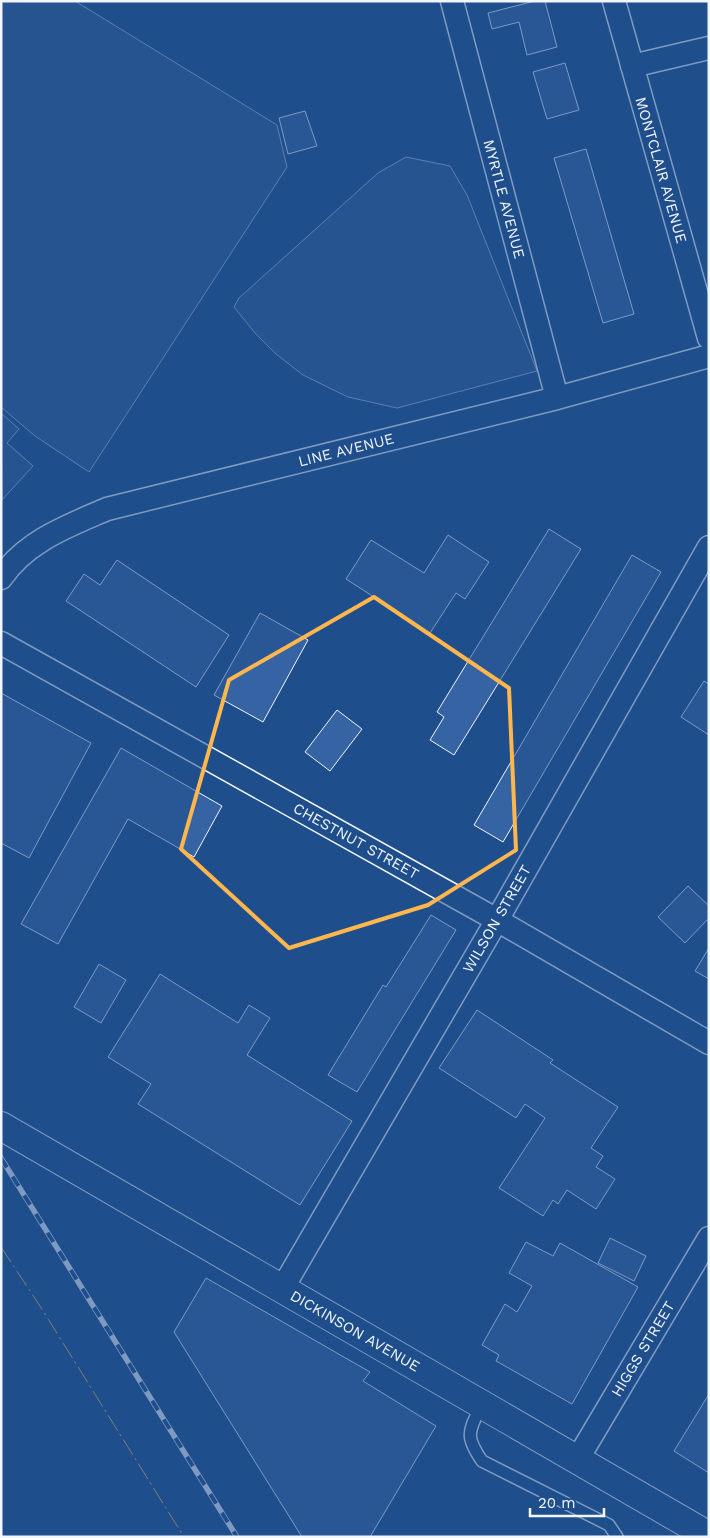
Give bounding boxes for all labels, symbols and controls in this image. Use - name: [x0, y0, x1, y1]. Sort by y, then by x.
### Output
- street label: MONTCLAIR AVENUE: [631, 95, 691, 245]
- street label: MYRTLE AVENUE: [479, 138, 529, 260]
- street label: LINE AVENUE: [296, 429, 396, 471]
- street label: CHESTNUT STREET: [290, 799, 422, 883]
- street label: WILSON STREET: [459, 862, 535, 976]
- street label: DICKINSON AVENUE: [287, 1287, 423, 1375]
- street label: HIGGS STREET: [607, 1298, 679, 1400]
- scale bar: [530, 1486, 604, 1518]
- text: 20 m: [538, 1494, 576, 1512]

